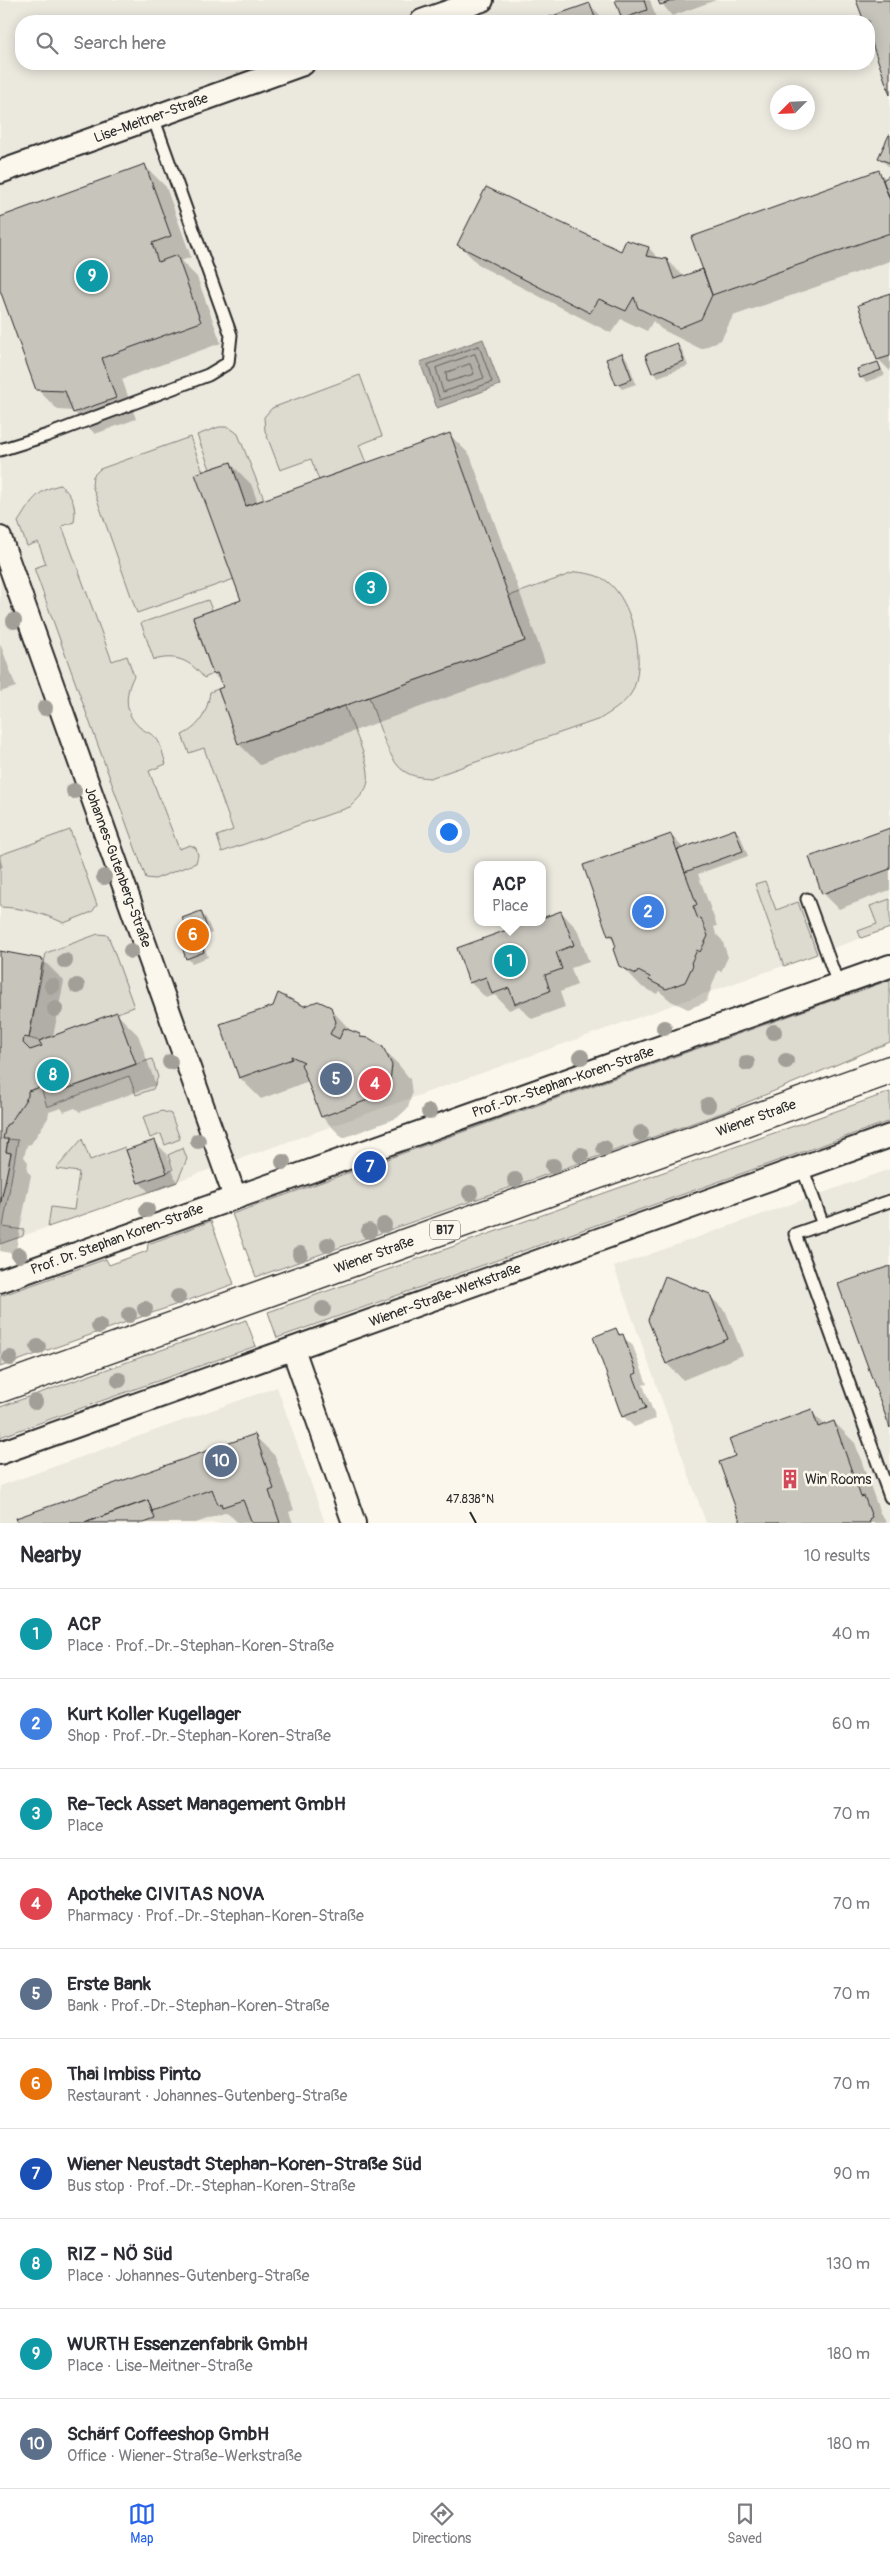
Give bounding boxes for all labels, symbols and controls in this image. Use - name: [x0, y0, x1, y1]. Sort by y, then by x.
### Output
- search box: [15, 15, 875, 70]
- icon: search: [33, 29, 61, 57]
- text: Search here: [73, 31, 166, 55]
- north arrow: [770, 85, 815, 130]
- street label: Lise-Meitner-Straße: [92, 89, 210, 147]
- pin: 9: [76, 257, 108, 295]
- pin: 3: [355, 569, 387, 607]
- street label: Johannes-Gutenberg-Straße: [81, 784, 155, 950]
- your location: [436, 819, 462, 845]
- popup: [474, 861, 546, 926]
- text: ACP: [492, 872, 526, 896]
- pin: 2: [632, 893, 664, 931]
- text: Place: [492, 896, 528, 916]
- pin: 6: [177, 916, 209, 954]
- pin: 1: [494, 942, 526, 980]
- street label: Prof.-Dr.-Stephan-Koren-Straße: [470, 1043, 656, 1121]
- pin: 8: [37, 1056, 69, 1094]
- pin: 5: [320, 1060, 352, 1098]
- pin: 4: [359, 1065, 391, 1103]
- street label: Wiener Straße: [714, 1096, 798, 1140]
- pin: 7: [354, 1148, 386, 1186]
- street label: Prof. Dr. Stephan Koren-Straße: [28, 1200, 206, 1278]
- road number: B17: [430, 1220, 460, 1240]
- street label: Wiener Straße: [332, 1233, 416, 1277]
- street label: Wiener-Straße-Werkstraße: [367, 1260, 523, 1330]
- pin: 10: [205, 1442, 237, 1480]
- building icon: Win Rooms: [779, 1468, 801, 1490]
- place label: Win Rooms: [805, 1471, 872, 1488]
- text: 47.838°N: [446, 1492, 494, 1507]
- text: Nearby: [20, 1542, 81, 1569]
- text: 10 results: [804, 1546, 870, 1566]
- text: ACP: [67, 1612, 102, 1636]
- text: 1: [33, 1624, 39, 1644]
- text: 40 m: [832, 1624, 870, 1644]
- text: Place · Prof.-Dr.-Stephan-Koren-Straße: [67, 1636, 334, 1656]
- text: Kurt Koller Kugellager: [67, 1702, 241, 1726]
- text: 2: [32, 1714, 40, 1734]
- text: 60 m: [832, 1714, 870, 1734]
- text: Shop · Prof.-Dr.-Stephan-Koren-Straße: [67, 1726, 331, 1746]
- text: Re-Teck Asset Management GmbH: [67, 1792, 346, 1816]
- text: 3: [32, 1804, 40, 1824]
- text: 70 m: [833, 1804, 870, 1824]
- text: Place: [67, 1816, 103, 1836]
- text: Apotheke CIVITAS NOVA: [67, 1882, 264, 1906]
- text: 4: [31, 1894, 41, 1914]
- text: 70 m: [833, 1894, 870, 1914]
- text: Pharmacy · Prof.-Dr.-Stephan-Koren-Straße: [67, 1906, 364, 1926]
- text: Erste Bank: [67, 1972, 151, 1996]
- text: 5: [32, 1984, 40, 2004]
- text: 70 m: [833, 1984, 870, 2004]
- text: Bank · Prof.-Dr.-Stephan-Koren-Straße: [67, 1996, 329, 2016]
- text: Thai Imbiss Pinto: [67, 2062, 201, 2086]
- text: 6: [31, 2074, 41, 2094]
- text: 70 m: [833, 2074, 870, 2094]
- text: Restaurant · Johannes-Gutenberg-Straße: [67, 2086, 347, 2106]
- text: Wiener Neustadt Stephan-Koren-Straße Süd: [67, 2152, 422, 2176]
- text: 7: [32, 2164, 40, 2184]
- text: 90 m: [833, 2164, 870, 2184]
- text: Bus stop · Prof.-Dr.-Stephan-Koren-Straße: [67, 2176, 355, 2196]
- text: RIZ - NÖ Süd: [67, 2242, 173, 2266]
- text: 8: [32, 2254, 40, 2274]
- text: 130 m: [826, 2254, 870, 2274]
- text: Place · Johannes-Gutenberg-Straße: [67, 2266, 309, 2286]
- text: WURTH Essenzenfabrik GmbH: [67, 2332, 308, 2356]
- text: 9: [32, 2344, 40, 2364]
- text: 180 m: [827, 2344, 870, 2364]
- text: Place · Lise-Meitner-Straße: [67, 2356, 253, 2376]
- text: Schärf Coffeeshop GmbH: [67, 2422, 269, 2446]
- text: 10: [27, 2434, 45, 2454]
- text: 180 m: [827, 2434, 870, 2454]
- text: Office · Wiener-Straße-Werkstraße: [67, 2446, 302, 2466]
- tab: Map: [128, 2500, 156, 2547]
- tab: Directions: [412, 2500, 471, 2547]
- tab: Saved: [727, 2500, 762, 2547]

